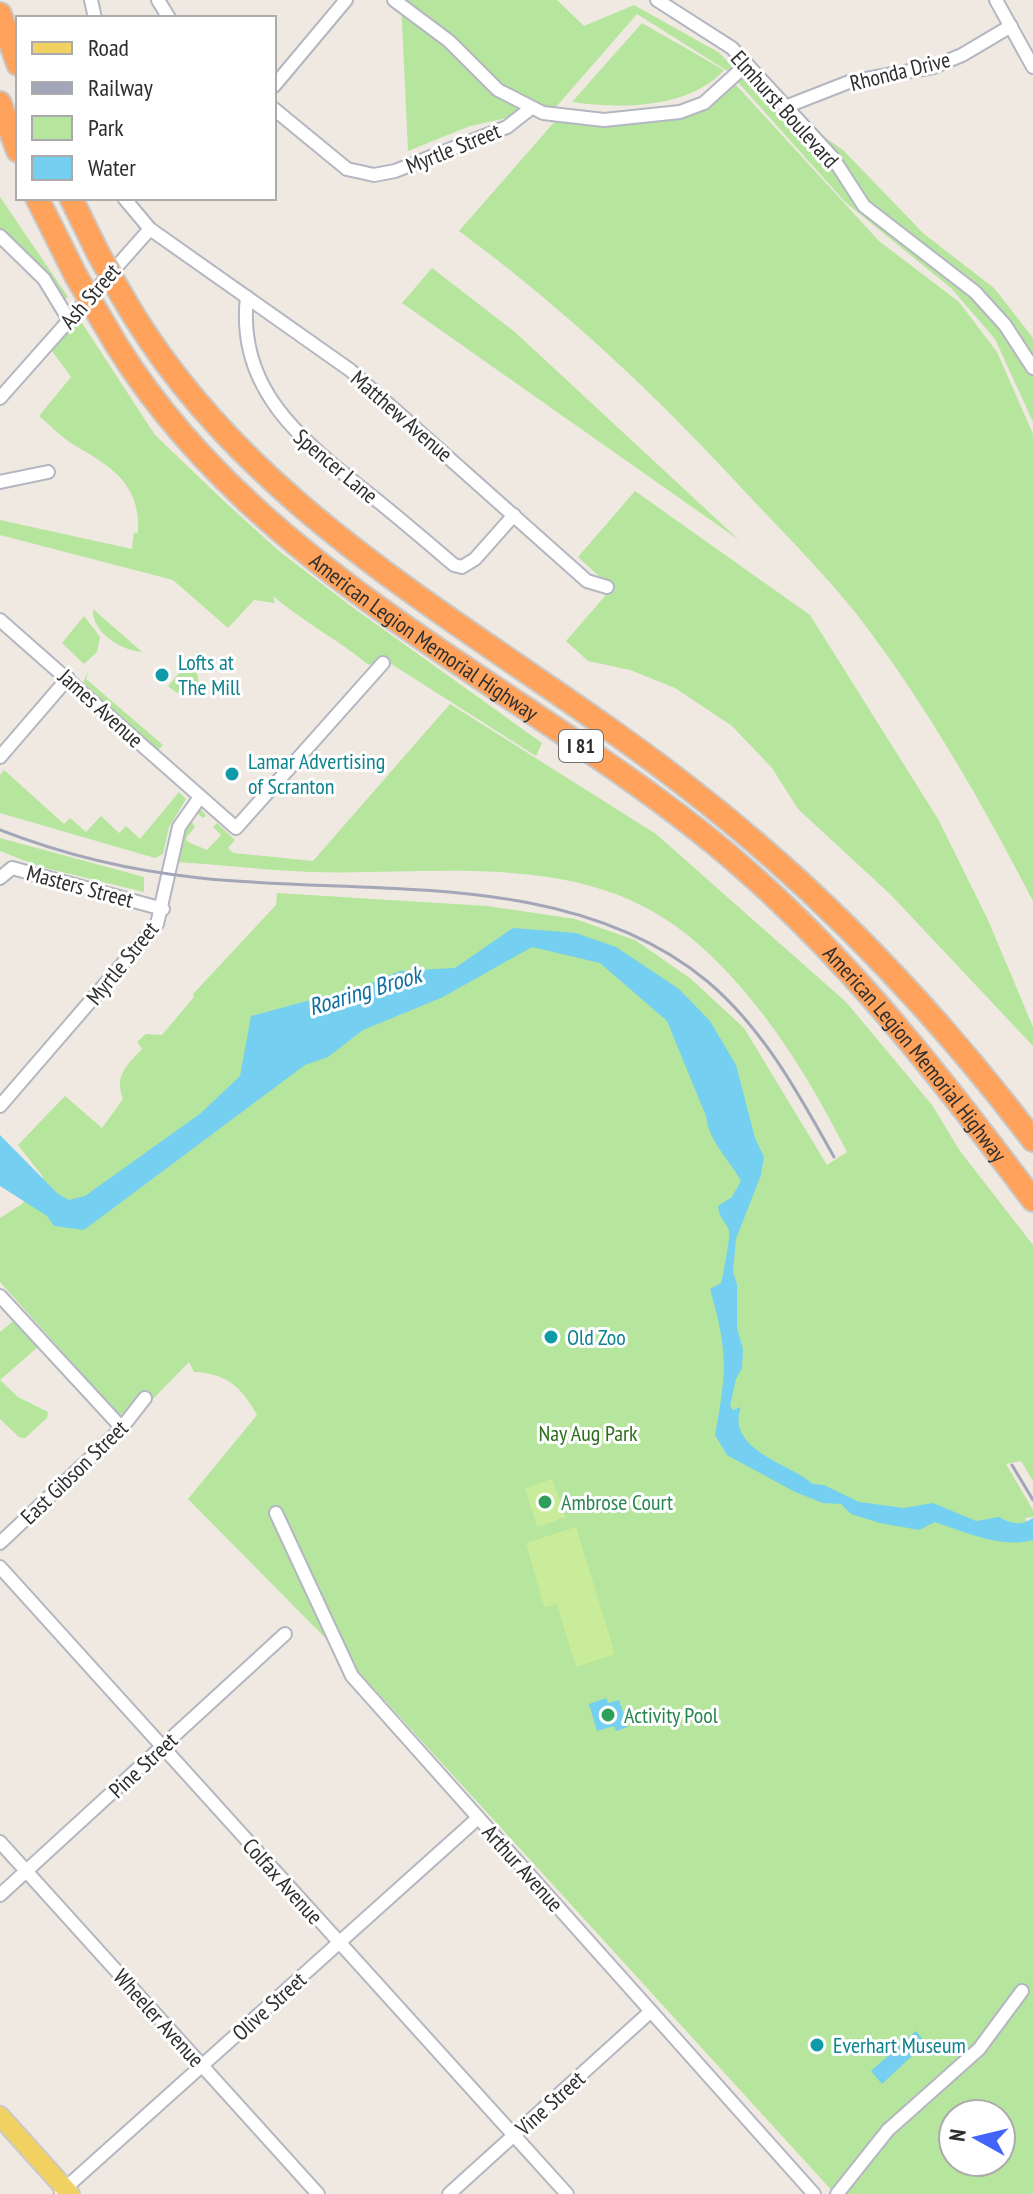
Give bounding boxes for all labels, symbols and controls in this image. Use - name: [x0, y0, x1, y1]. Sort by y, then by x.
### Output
- legend: [16, 16, 276, 200]
- text: Road: [88, 32, 129, 63]
- street label: Elmhurst Boulevard: [725, 44, 845, 174]
- street label: Rhonda Drive: [847, 45, 953, 97]
- text: Railway: [88, 72, 153, 103]
- text: Park: [88, 112, 124, 143]
- street label: Myrtle Street: [402, 116, 504, 180]
- text: Water: [88, 152, 136, 183]
- street label: Ash Street: [54, 257, 126, 335]
- street label: Matthew Avenue: [345, 364, 459, 468]
- street label: Spencer Lane: [288, 423, 384, 509]
- street label: American Legion Memorial Highway: [304, 547, 544, 727]
- place label: Lofts at The Mill: [178, 648, 241, 701]
- street label: James Avenue: [52, 662, 149, 753]
- marker: Lofts at The Mill: [153, 666, 171, 684]
- road number: I 81: [559, 730, 603, 762]
- place label: Lamar Advertising of Scranton: [248, 747, 385, 800]
- marker: Lamar Advertising of Scranton: [223, 765, 241, 783]
- street label: Masters Street: [24, 858, 136, 914]
- street label: Myrtle Street: [80, 916, 164, 1010]
- street label: American Legion Memorial Highway: [817, 939, 1013, 1168]
- water label: Roaring Brook: [305, 958, 428, 1022]
- place label: Old Zoo: [567, 1323, 626, 1351]
- marker: Old Zoo: [542, 1328, 560, 1346]
- street label: East Gibson Street: [15, 1414, 133, 1530]
- park label: Nay Aug Park: [538, 1419, 638, 1447]
- place label: Ambrose Court: [561, 1488, 673, 1516]
- marker: Ambrose Court: [536, 1493, 554, 1511]
- place label: Activity Pool: [624, 1701, 719, 1729]
- marker: Activity Pool: [599, 1706, 617, 1724]
- street label: Pine Street: [103, 1726, 183, 1804]
- street label: Arthur Avenue: [476, 1819, 570, 1917]
- street label: Colfax Avenue: [237, 1832, 329, 1930]
- street label: Wheeler Avenue: [108, 1963, 210, 2073]
- street label: Olive Street: [226, 1966, 312, 2046]
- place label: Everhart Museum: [833, 2031, 966, 2059]
- marker: Everhart Museum: [808, 2036, 826, 2054]
- street label: Vine Street: [509, 2065, 591, 2142]
- north arrow: [937, 2098, 1017, 2178]
- text: N: [943, 2127, 972, 2143]

